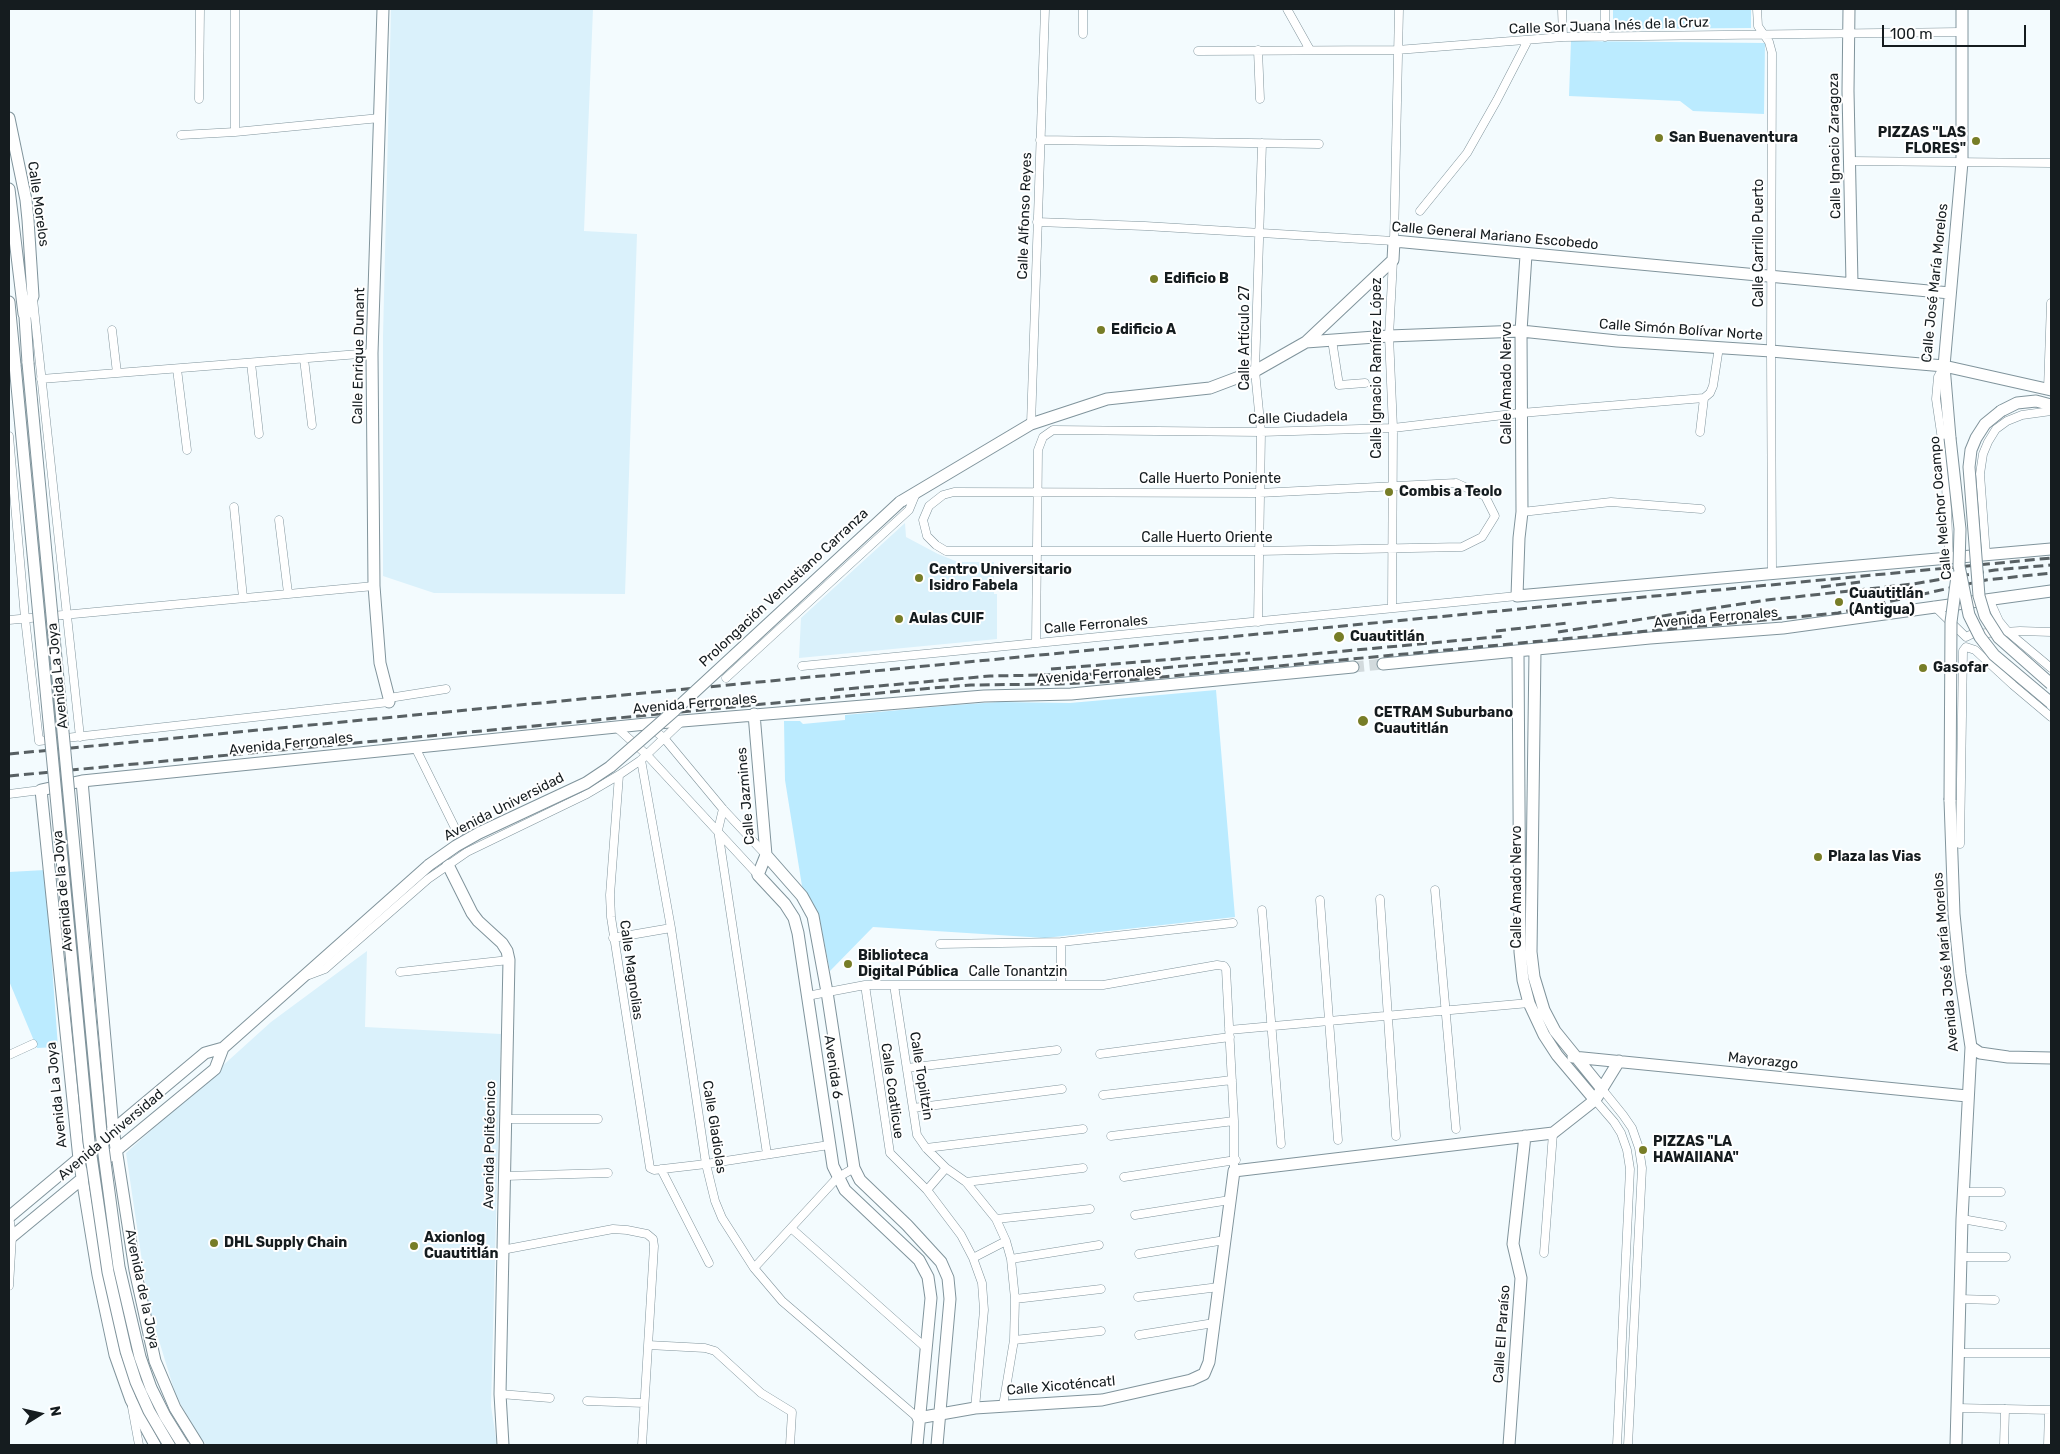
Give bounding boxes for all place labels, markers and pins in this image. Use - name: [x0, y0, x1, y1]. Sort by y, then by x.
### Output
- place label: PIZZAS "LAS FLORES": [1878, 125, 1966, 158]
- place label: San Buenaventura: [1669, 130, 1798, 146]
- marker: San Buenaventura: [1653, 132, 1665, 144]
- marker: PIZZAS "LAS FLORES": [1970, 135, 1982, 147]
- place label: Edificio B: [1164, 271, 1229, 287]
- marker: Edificio B: [1148, 273, 1160, 285]
- place label: Edificio A: [1111, 322, 1176, 338]
- marker: Edificio A: [1095, 324, 1107, 336]
- place label: Combis a Teolo: [1399, 484, 1502, 500]
- marker: Combis a Teolo: [1383, 486, 1395, 498]
- place label: Centro Universitario Isidro Fabela: [929, 562, 1072, 594]
- marker: Centro Universitario Isidro Fabela: [913, 572, 925, 584]
- place label: Cuautitlán (Antigua): [1849, 586, 1923, 618]
- marker: Cuautitlán (Antigua): [1833, 596, 1845, 608]
- place label: Aulas CUIF: [909, 611, 984, 627]
- marker: Aulas CUIF: [893, 613, 905, 625]
- place label: Cuautitlán: [1350, 629, 1424, 645]
- marker: Cuautitlán: [1332, 630, 1346, 644]
- place label: Gasofar: [1933, 660, 1988, 676]
- marker: Gasofar: [1917, 662, 1929, 674]
- place label: CETRAM Suburbano Cuautitlán: [1374, 705, 1513, 738]
- marker: CETRAM Suburbano Cuautitlán: [1356, 714, 1370, 728]
- place label: Plaza las Vias: [1828, 849, 1921, 865]
- marker: Plaza las Vias: [1812, 851, 1824, 863]
- place label: Biblioteca Digital Pública: [858, 948, 958, 980]
- marker: Biblioteca Digital Pública: [842, 958, 854, 970]
- place label: PIZZAS "LA HAWAIIANA": [1653, 1134, 1739, 1166]
- marker: PIZZAS "LA HAWAIIANA": [1637, 1144, 1649, 1156]
- place label: Axionlog Cuautitlán: [424, 1230, 498, 1262]
- place label: DHL Supply Chain: [224, 1235, 347, 1251]
- marker: DHL Supply Chain: [208, 1237, 220, 1249]
- marker: Axionlog Cuautitlán: [408, 1240, 420, 1252]

